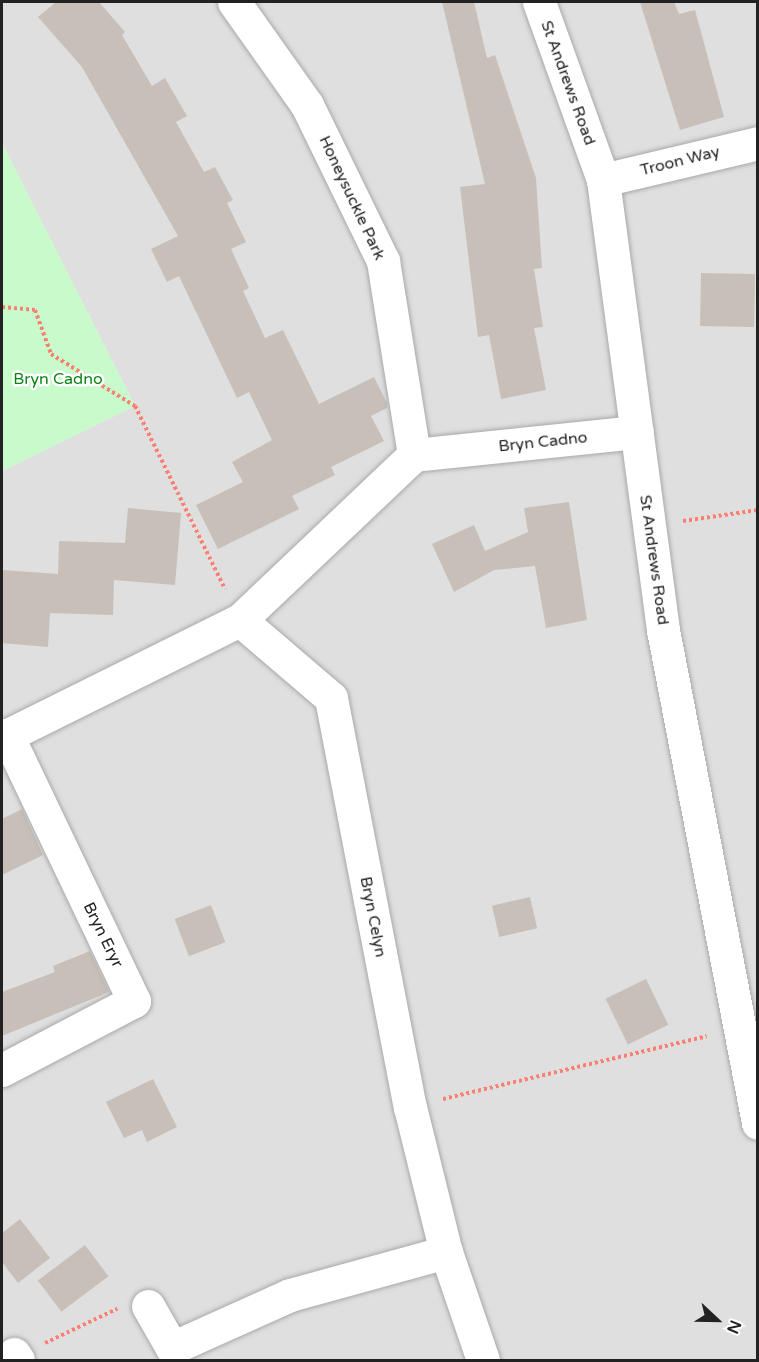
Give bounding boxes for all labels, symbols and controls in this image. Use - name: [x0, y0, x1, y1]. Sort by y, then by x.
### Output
- street label: St Andrews Road: [537, 18, 599, 148]
- street label: Honeysuckle Park: [315, 133, 389, 263]
- street label: Troon Way: [638, 142, 722, 180]
- park label: Bryn Cadno: [13, 369, 103, 389]
- street label: Bryn Cadno: [498, 428, 588, 456]
- street label: St Andrews Road: [635, 494, 673, 626]
- street label: Bryn Celyn: [356, 875, 390, 959]
- street label: Bryn Eryr: [79, 899, 127, 971]
- north arrow: [687, 1290, 747, 1350]
- text: N: [722, 1317, 745, 1336]

